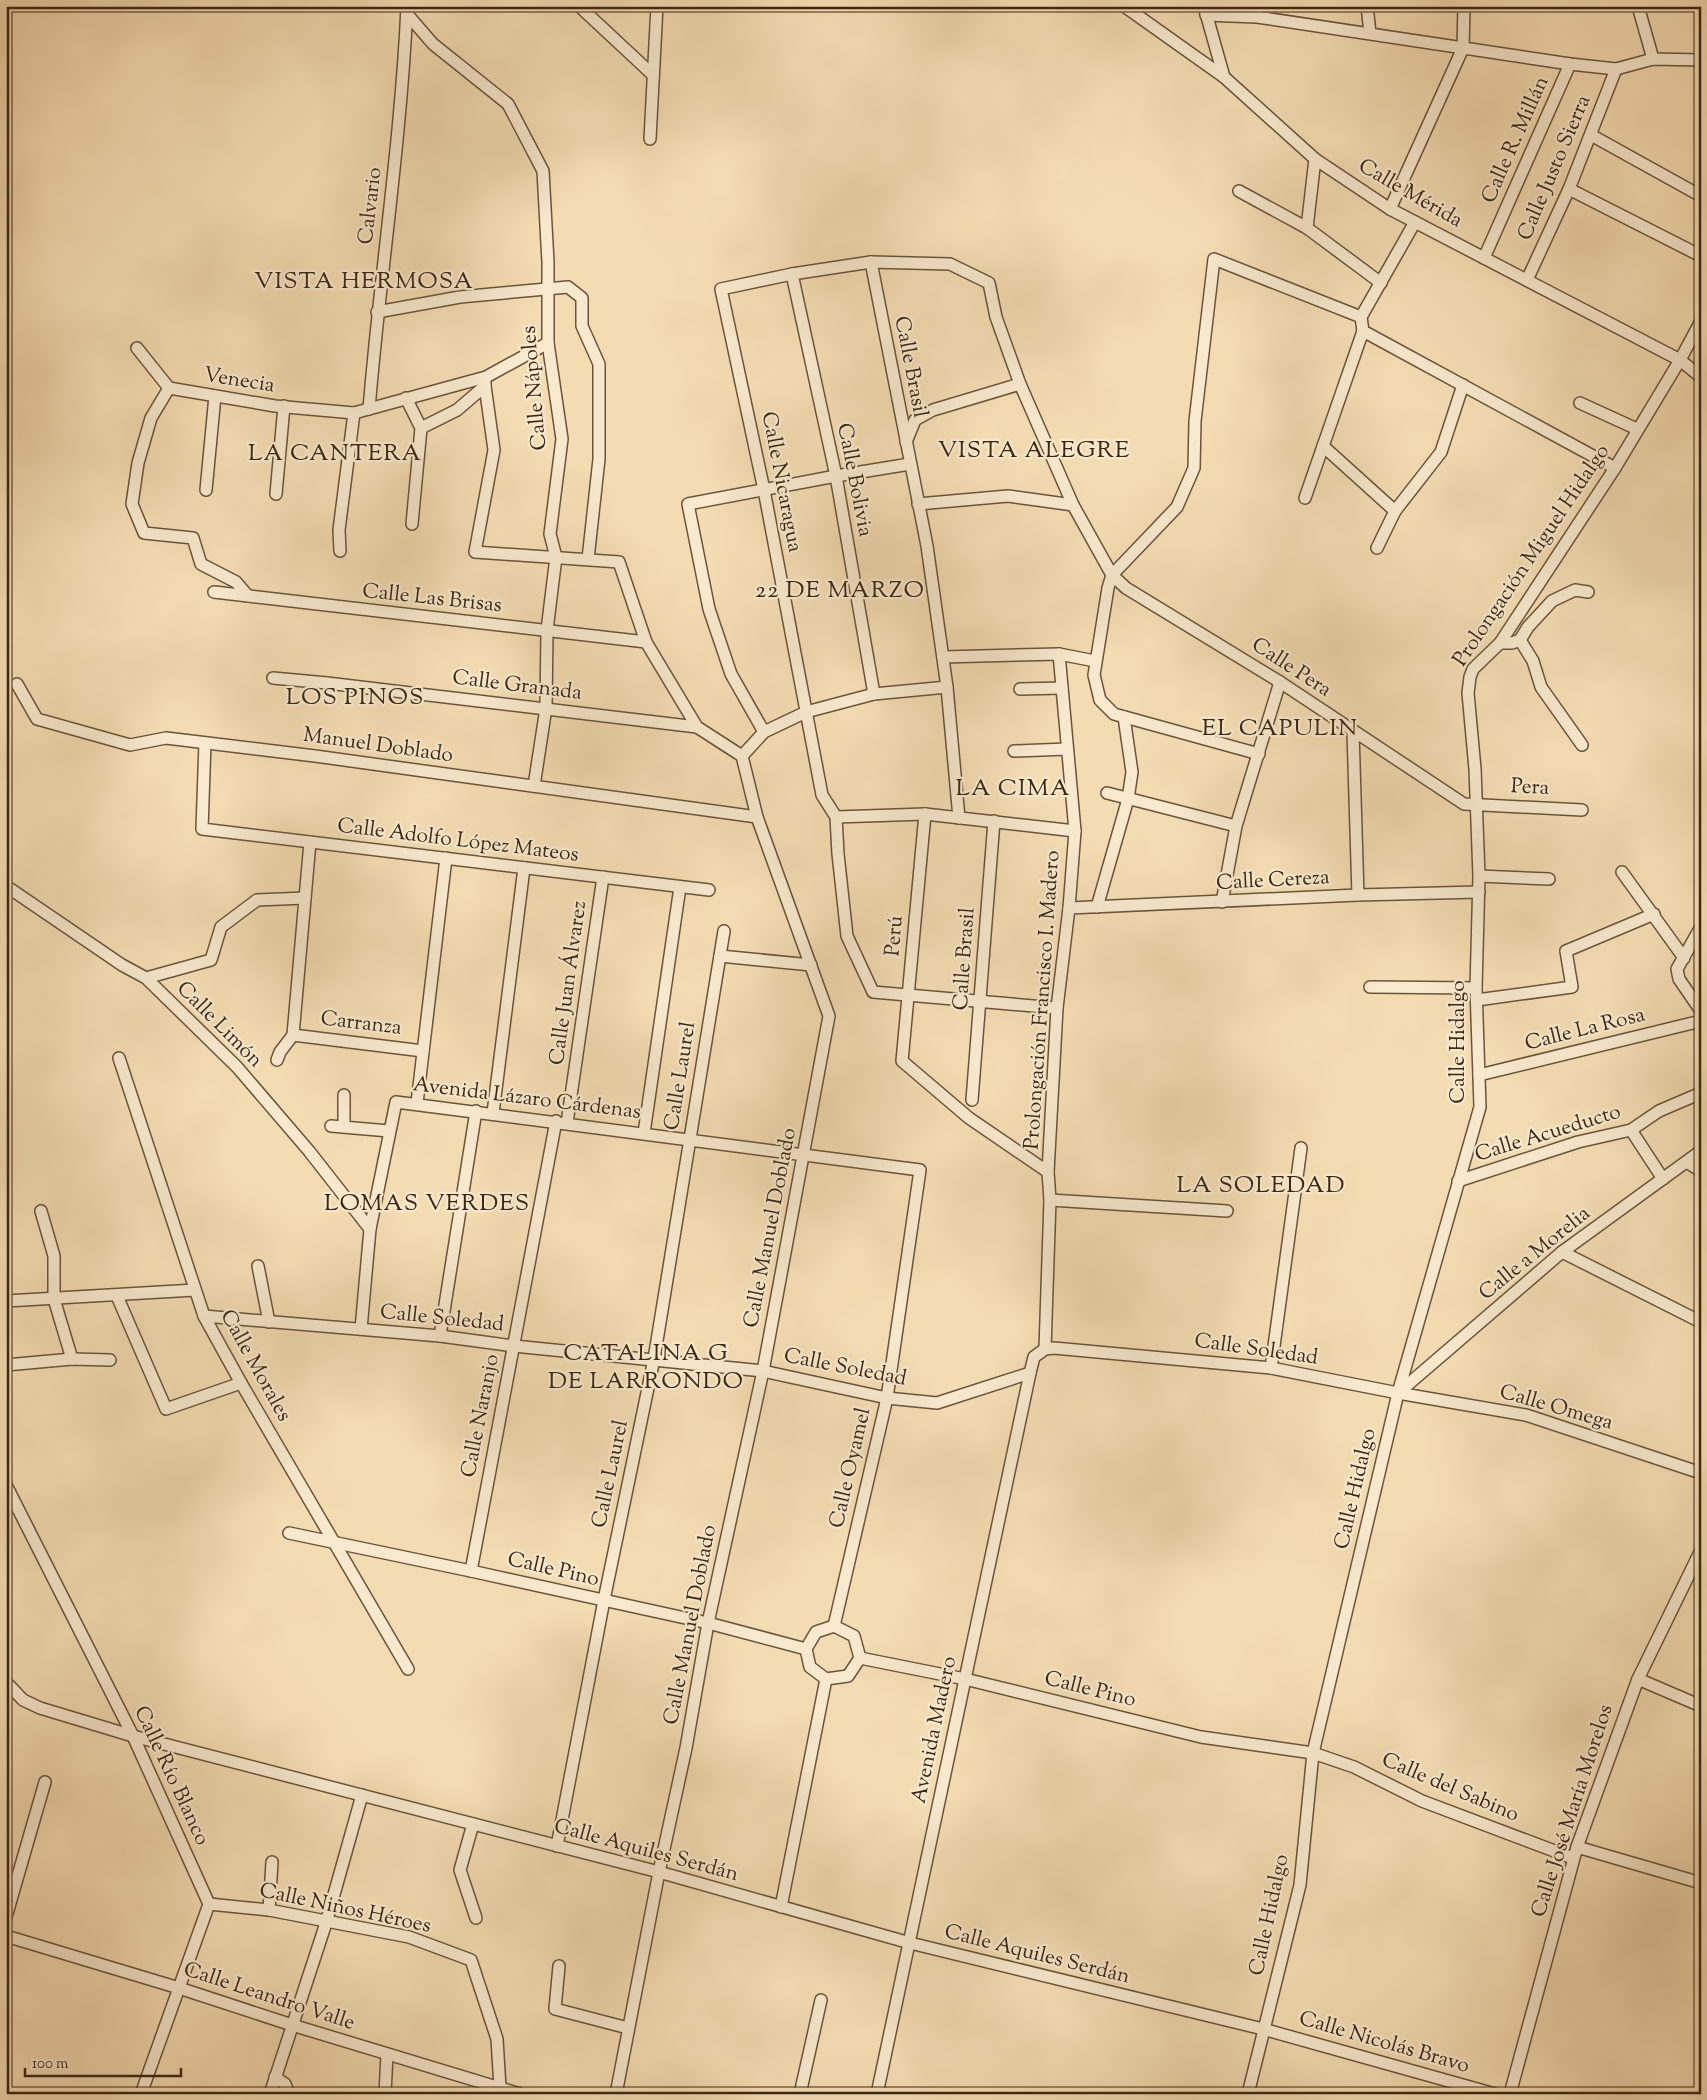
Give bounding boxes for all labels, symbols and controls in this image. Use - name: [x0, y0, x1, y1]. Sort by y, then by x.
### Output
- street label: Calle R. Millán: [1475, 72, 1557, 208]
- street label: Calle Justo Sierra: [1511, 90, 1599, 245]
- street label: Calle Mérida: [1352, 152, 1468, 236]
- street label: Calvario: [351, 166, 391, 246]
- district label: VISTA HERMOSA: [254, 265, 474, 299]
- street label: Calle Brasil: [885, 314, 935, 421]
- street label: Calle Nápoles: [515, 324, 555, 452]
- street label: Venecia: [201, 361, 277, 401]
- street label: Calle Nicaragua: [753, 409, 809, 555]
- street label: Calle Bolivia: [828, 421, 880, 540]
- district label: VISTA ALEGRE: [938, 434, 1130, 468]
- district label: LA CANTERA: [248, 437, 422, 471]
- street label: Prolongación Miguel Hidalgo: [1446, 439, 1618, 673]
- district label: 22 DE MARZO: [755, 574, 925, 608]
- street label: Calle Las Brisas: [361, 577, 503, 621]
- street label: Calle Pera: [1245, 631, 1337, 705]
- street label: Calle Granada: [451, 663, 584, 709]
- district label: LOS PINOS: [286, 681, 424, 715]
- district label: EL CAPULIN: [1202, 712, 1358, 746]
- street label: Manuel Doblado: [301, 721, 455, 771]
- district label: LA CIMA: [956, 772, 1070, 806]
- street label: Pera: [1510, 772, 1550, 804]
- street label: Calle Adolfo López Mateos: [336, 811, 580, 871]
- street label: Prolongación Francisco I. Madero: [1018, 849, 1068, 1151]
- street label: Calle Cereza: [1216, 863, 1331, 899]
- street label: Calle Juan Álvarez: [543, 899, 595, 1067]
- street label: Calle Brasil: [946, 906, 984, 1011]
- street label: Perú: [878, 914, 912, 958]
- street label: Calle Limón: [169, 975, 269, 1075]
- street label: Calle Hidalgo: [1444, 980, 1474, 1104]
- street label: Calle La Rosa: [1522, 1001, 1649, 1059]
- street label: Carranza: [319, 1004, 404, 1044]
- street label: Calle Laurel: [658, 1019, 704, 1132]
- street label: Avenida Lázaro Cárdenas: [411, 1070, 643, 1128]
- street label: Calle Acueducto: [1471, 1098, 1625, 1170]
- street label: Calle Manuel Doblado: [737, 1125, 805, 1331]
- district label: LA SOLEDAD: [1176, 1169, 1346, 1203]
- district label: LOMAS VERDES: [324, 1187, 530, 1221]
- street label: Calle a Morelia: [1473, 1199, 1597, 1308]
- street label: Calle Soledad: [379, 1298, 506, 1340]
- street label: Calle Morales: [212, 1305, 298, 1427]
- street label: Calle Soledad: [1192, 1326, 1320, 1374]
- district label: CATALINA G DE LARRONDO: [548, 1337, 744, 1399]
- street label: Calle Soledad: [781, 1341, 909, 1395]
- street label: Calle Naranjo: [454, 1352, 508, 1480]
- street label: Calle Omega: [1496, 1377, 1617, 1439]
- street label: Calle Oyamel: [823, 1405, 879, 1531]
- street label: Calle Laurel: [585, 1417, 637, 1531]
- street label: Calle Hidalgo: [1328, 1426, 1384, 1552]
- street label: Calle Manuel Doblado: [657, 1522, 725, 1728]
- street label: Calle Pino: [504, 1545, 602, 1595]
- street label: Avenida Madero: [905, 1654, 965, 1806]
- street label: Calle Pino: [1041, 1664, 1139, 1716]
- street label: Calle Río Blanco: [126, 1701, 216, 1851]
- street label: Calle José María Morelos: [1524, 1701, 1622, 1921]
- street label: Calle del Sabino: [1377, 1745, 1523, 1831]
- street label: Calle Aquiles Serdán: [550, 1812, 742, 1890]
- street label: Calle Hidalgo: [1243, 1852, 1297, 1978]
- street label: Calle Niños Héroes: [256, 1876, 434, 1942]
- street label: Calle Aquiles Serdán: [941, 1917, 1133, 1993]
- street label: Calle Leandro Valle: [179, 1955, 359, 2039]
- street label: Calle Nicolás Bravo: [1295, 2004, 1473, 2082]
- scale bar: [25, 2045, 181, 2077]
- text: 100 m: [32, 2054, 69, 2075]

